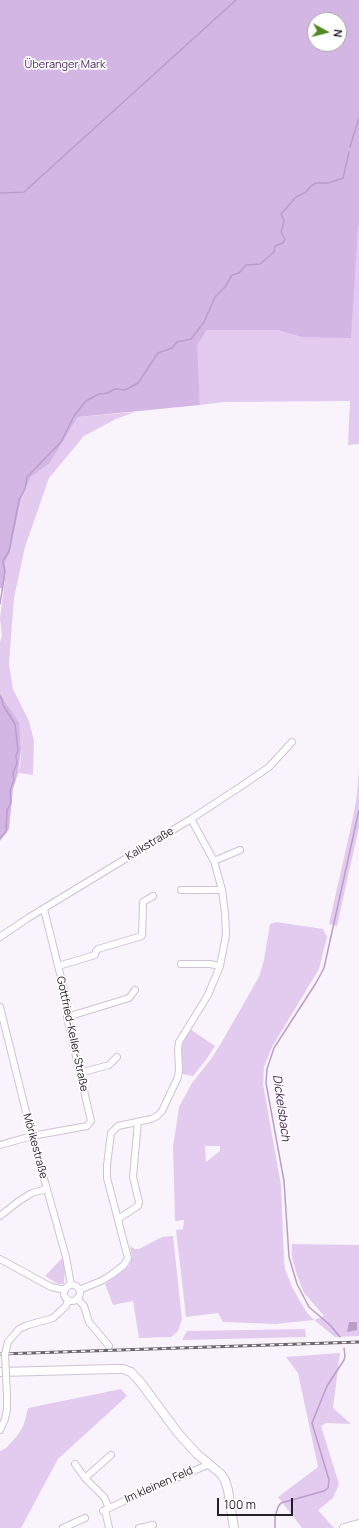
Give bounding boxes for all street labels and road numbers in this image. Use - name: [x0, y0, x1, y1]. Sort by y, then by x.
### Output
- street label: Kalkstraße: [124, 825, 176, 863]
- street label: Gottfried-Keller-Straße: [53, 975, 91, 1093]
- street label: Mörikestraße: [20, 1112, 50, 1180]
- street label: Im kleinen Feld: [123, 1464, 195, 1506]

